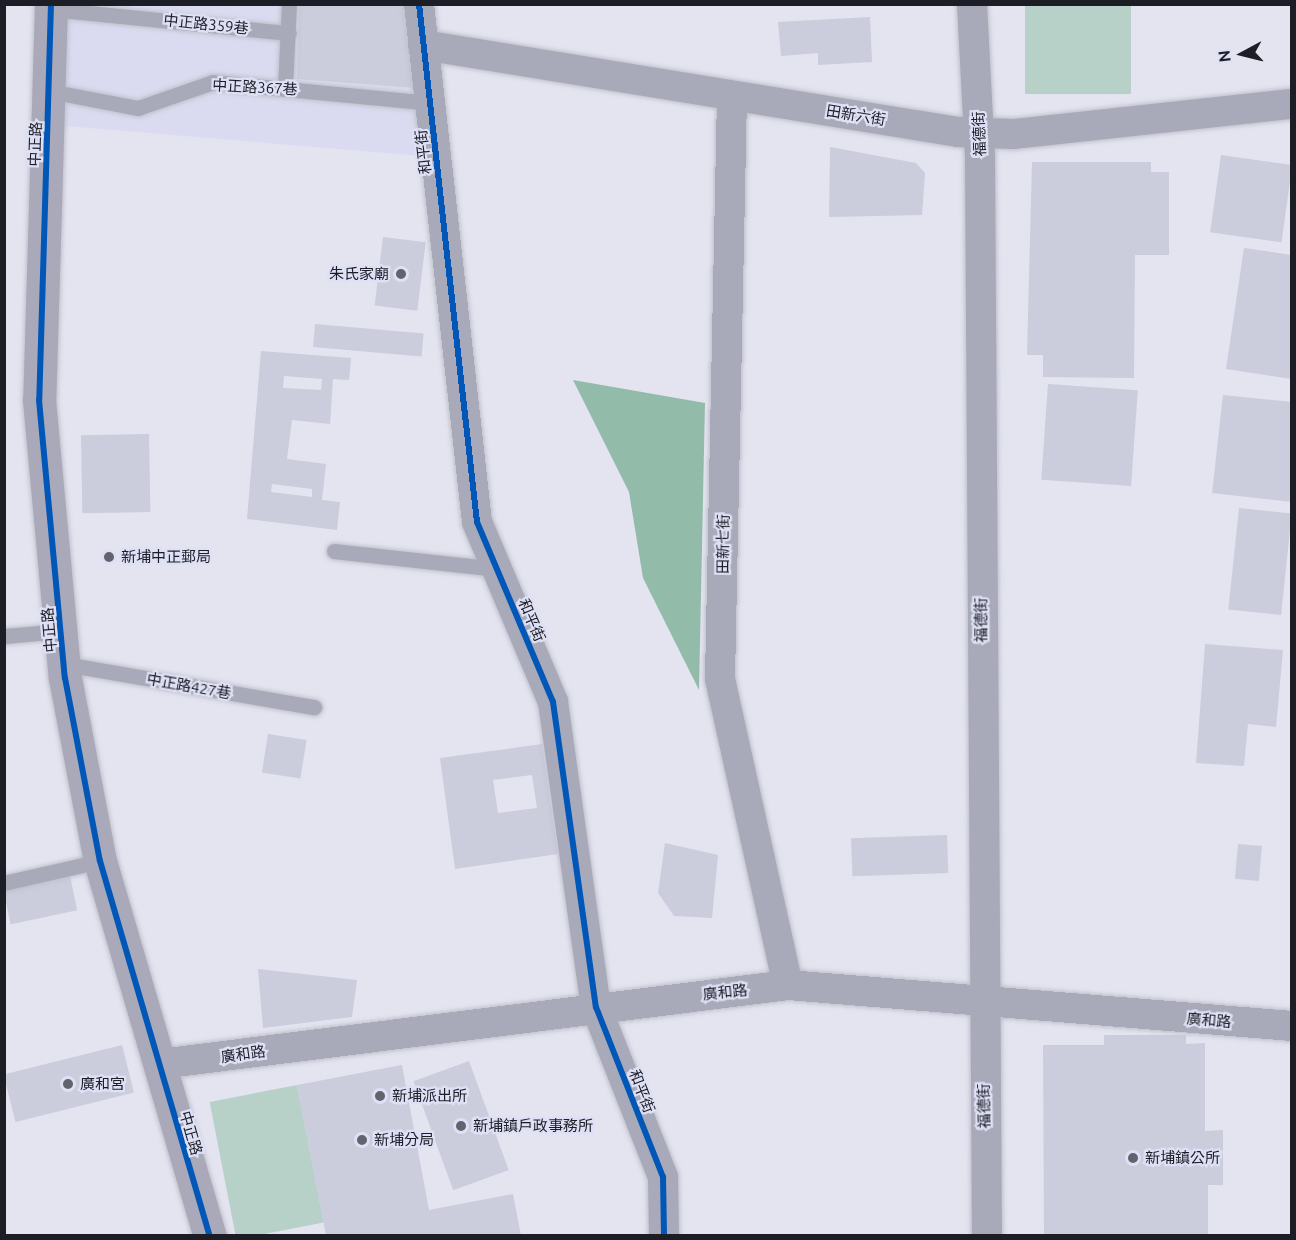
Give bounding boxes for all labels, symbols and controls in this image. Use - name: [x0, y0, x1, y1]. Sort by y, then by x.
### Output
- street label: 中正路359巷: [163, 11, 249, 37]
- north arrow: [1212, 24, 1272, 84]
- text: N: [1214, 49, 1234, 63]
- street label: 中正路367巷: [212, 76, 298, 98]
- street label: 田新六街: [825, 101, 887, 129]
- street label: 福德街: [969, 111, 989, 157]
- street label: 中正路: [25, 121, 45, 167]
- street label: 和平街: [412, 129, 434, 175]
- place label: 朱氏家廟: [329, 265, 389, 283]
- marker: 朱氏家廟: [394, 267, 408, 281]
- street label: 田新七街: [713, 514, 733, 574]
- place label: 新埔中正郵局: [121, 548, 211, 566]
- marker: 新埔中正郵局: [102, 550, 116, 564]
- street label: 和平街: [515, 596, 549, 644]
- street label: 福德街: [972, 598, 990, 642]
- street label: 中正路: [38, 607, 60, 653]
- street label: 中正路427巷: [145, 670, 233, 702]
- street label: 廣和路: [702, 981, 748, 1003]
- street label: 廣和路: [1186, 1009, 1232, 1031]
- street label: 廣和路: [219, 1042, 267, 1066]
- street label: 和平街: [626, 1067, 658, 1115]
- place label: 廣和宮: [80, 1075, 125, 1093]
- marker: 廣和宮: [61, 1077, 75, 1091]
- street label: 福德街: [975, 1083, 993, 1129]
- place label: 新埔派出所: [392, 1087, 467, 1105]
- marker: 新埔派出所: [373, 1089, 387, 1103]
- street label: 中正路: [176, 1109, 206, 1157]
- place label: 新埔鎮戶政事務所: [473, 1117, 593, 1135]
- marker: 新埔鎮戶政事務所: [454, 1119, 468, 1133]
- place label: 新埔分局: [374, 1131, 434, 1149]
- marker: 新埔分局: [355, 1133, 369, 1147]
- place label: 新埔鎮公所: [1145, 1149, 1220, 1167]
- marker: 新埔鎮公所: [1126, 1151, 1140, 1165]

